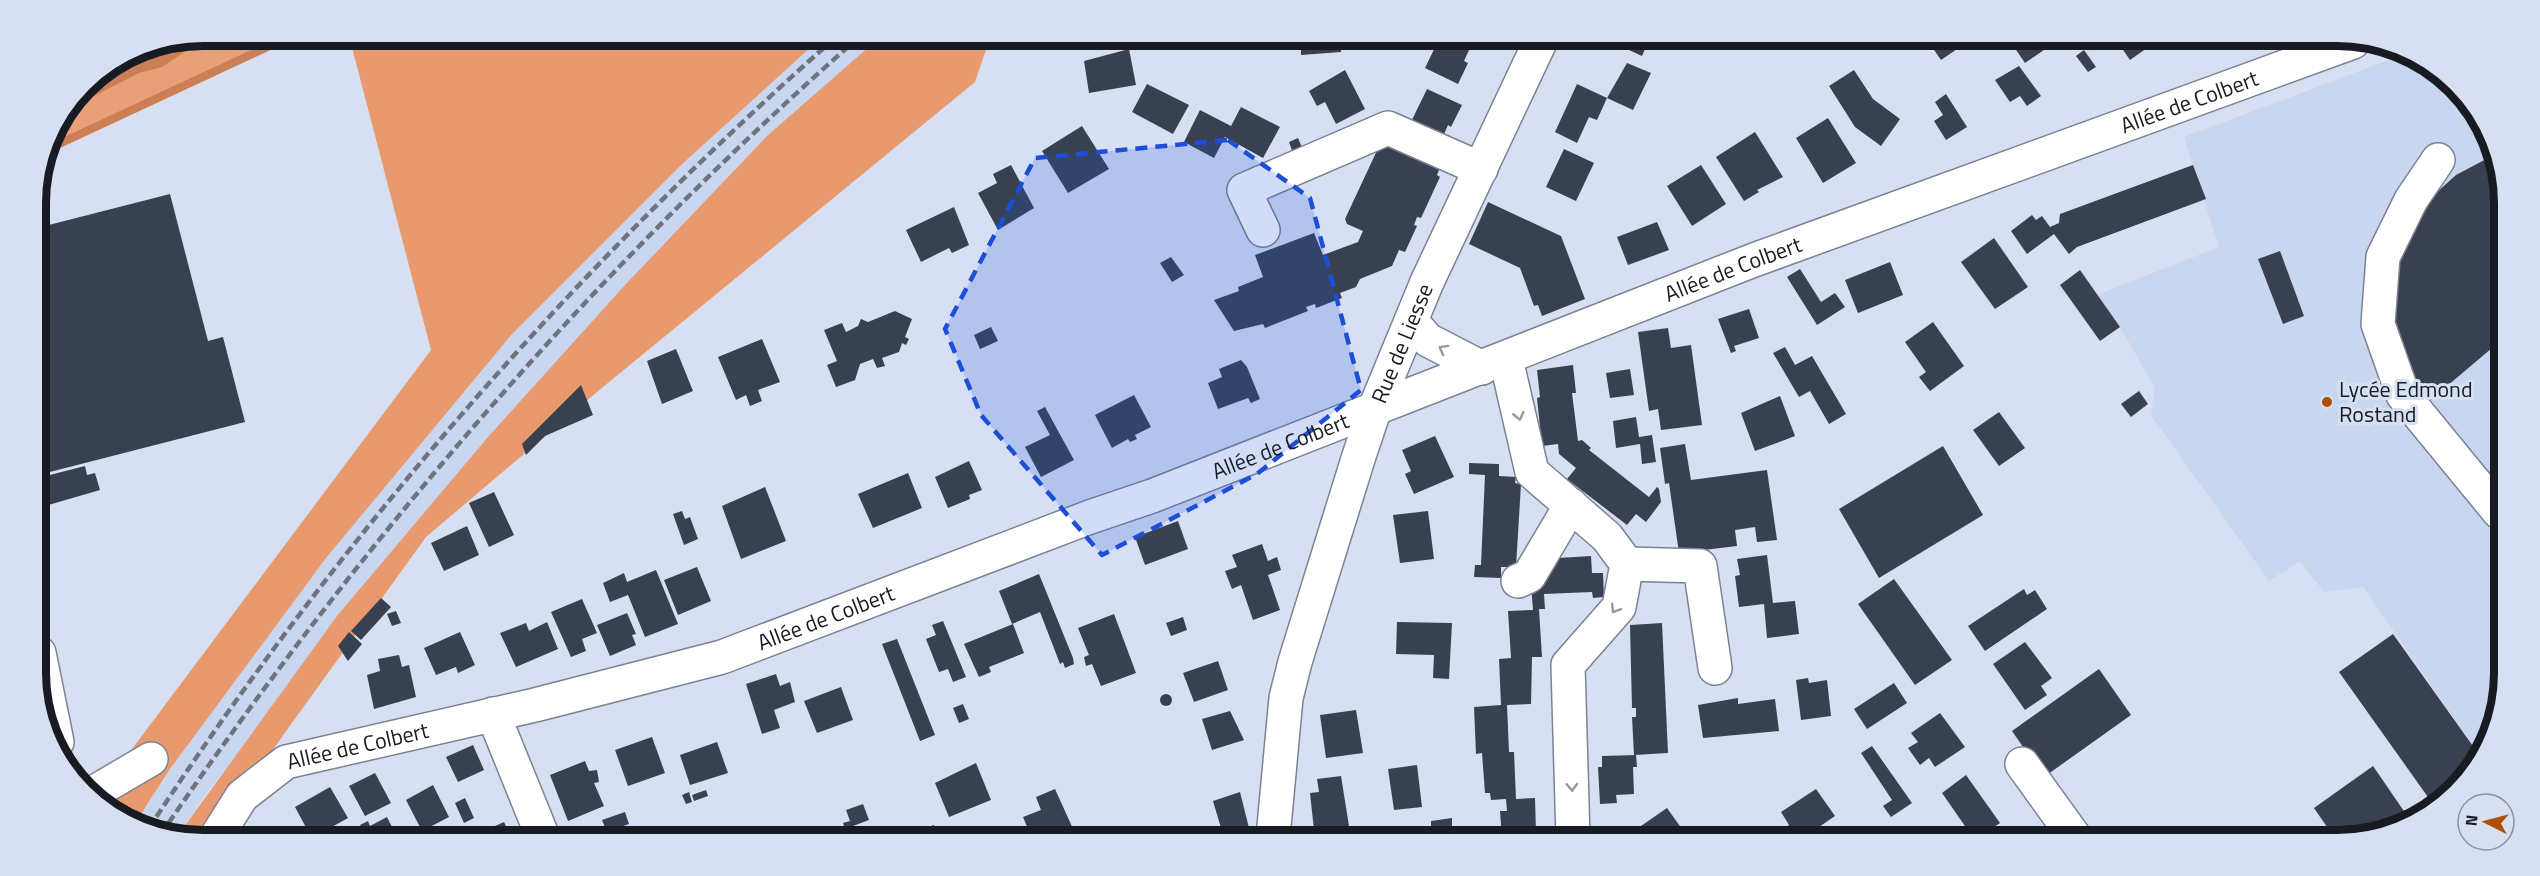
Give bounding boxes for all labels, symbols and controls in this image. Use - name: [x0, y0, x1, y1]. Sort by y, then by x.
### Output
- street label: Allée de Colbert: [2115, 61, 2263, 142]
- street label: Allée de Colbert: [1659, 227, 1807, 311]
- street label: Rue de Liesse: [1362, 278, 1442, 408]
- one-way arrow: [1439, 345, 1449, 356]
- place label: Lycée Edmond Rostand: [2339, 372, 2473, 431]
- marker: Lycée Edmond Rostand: [2320, 395, 2334, 409]
- street label: Allée de Colbert: [1207, 403, 1354, 488]
- one-way arrow: [1512, 411, 1525, 421]
- street label: Allée de Colbert: [752, 576, 900, 659]
- one-way arrow: [1610, 603, 1622, 613]
- street label: Allée de Colbert: [283, 713, 432, 778]
- one-way arrow: [1565, 782, 1578, 791]
- north arrow: [2456, 792, 2516, 852]
- text: N: [2459, 814, 2484, 827]

